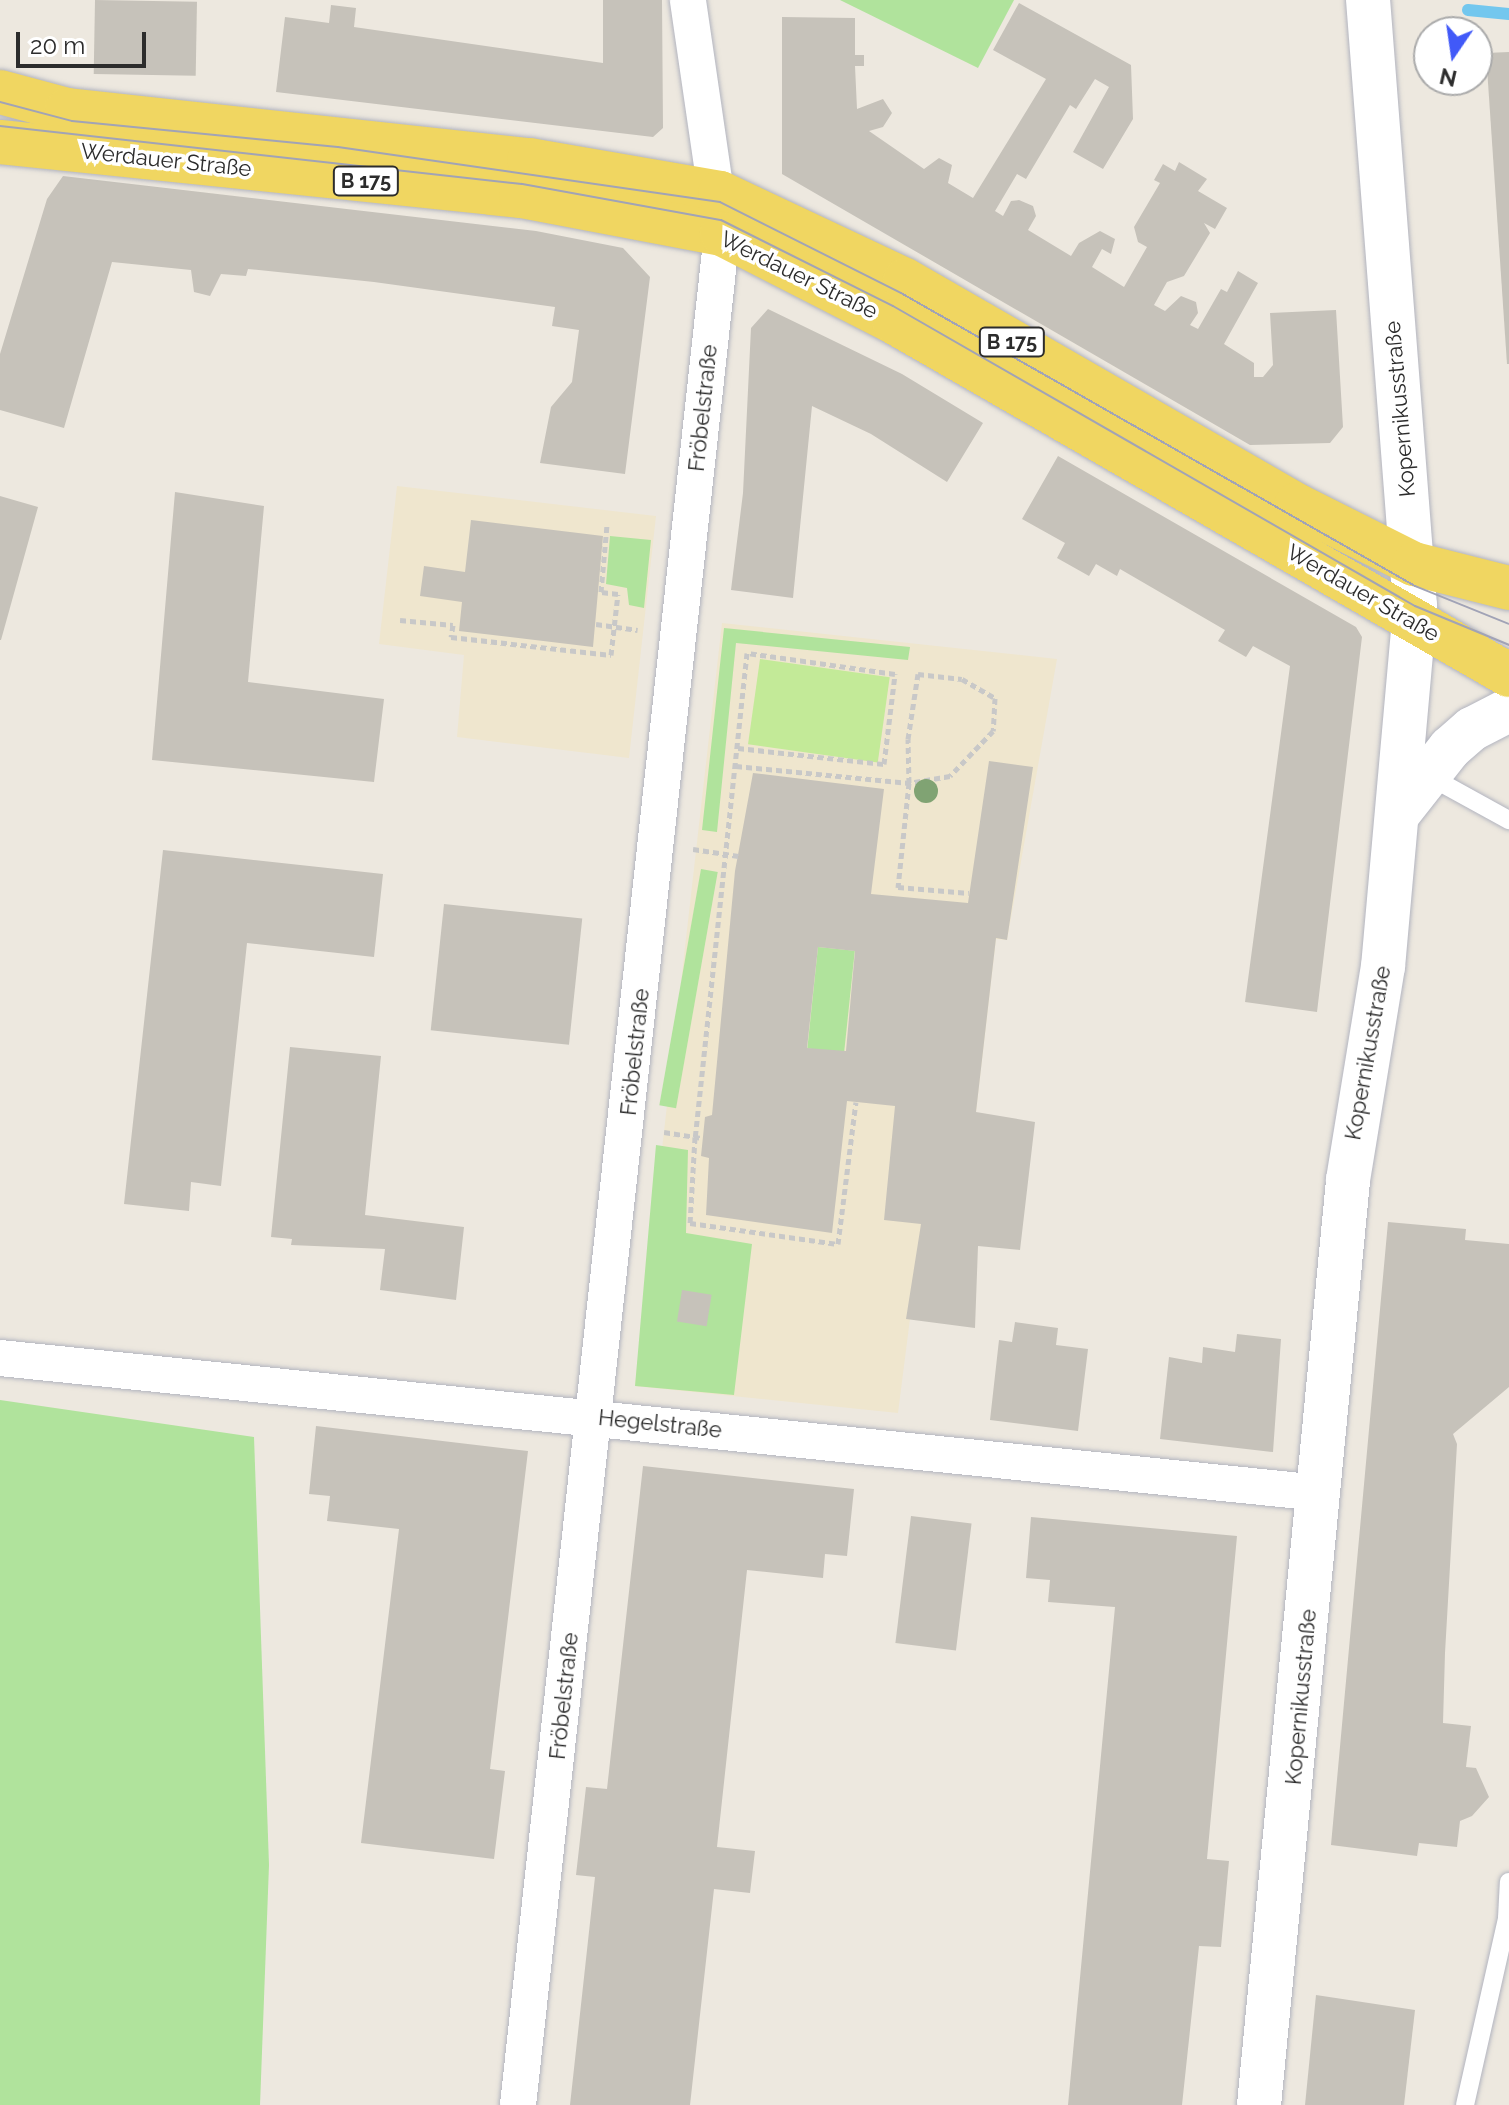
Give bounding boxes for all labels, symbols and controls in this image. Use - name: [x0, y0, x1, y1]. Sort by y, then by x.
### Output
- scale bar: [20, 16, 150, 66]
- north arrow: [1413, 16, 1493, 96]
- text: 20 m: [30, 31, 85, 60]
- text: N: [1437, 63, 1459, 92]
- street label: Werdauer Straße: [79, 138, 253, 182]
- road number: B 175: [332, 165, 400, 197]
- street label: Werdauer Straße: [716, 225, 882, 325]
- street label: Kopernikusstraße: [1379, 320, 1421, 498]
- road number: B 175: [978, 326, 1046, 358]
- street label: Fröbelstraße: [683, 343, 723, 473]
- street label: Werdauer Straße: [1282, 539, 1444, 647]
- street label: Kopernikusstraße: [1340, 964, 1396, 1142]
- street label: Fröbelstraße: [615, 987, 655, 1117]
- street label: Hegelstraße: [597, 1404, 723, 1444]
- street label: Kopernikusstraße: [1280, 1608, 1322, 1786]
- street label: Fröbelstraße: [544, 1631, 584, 1761]

